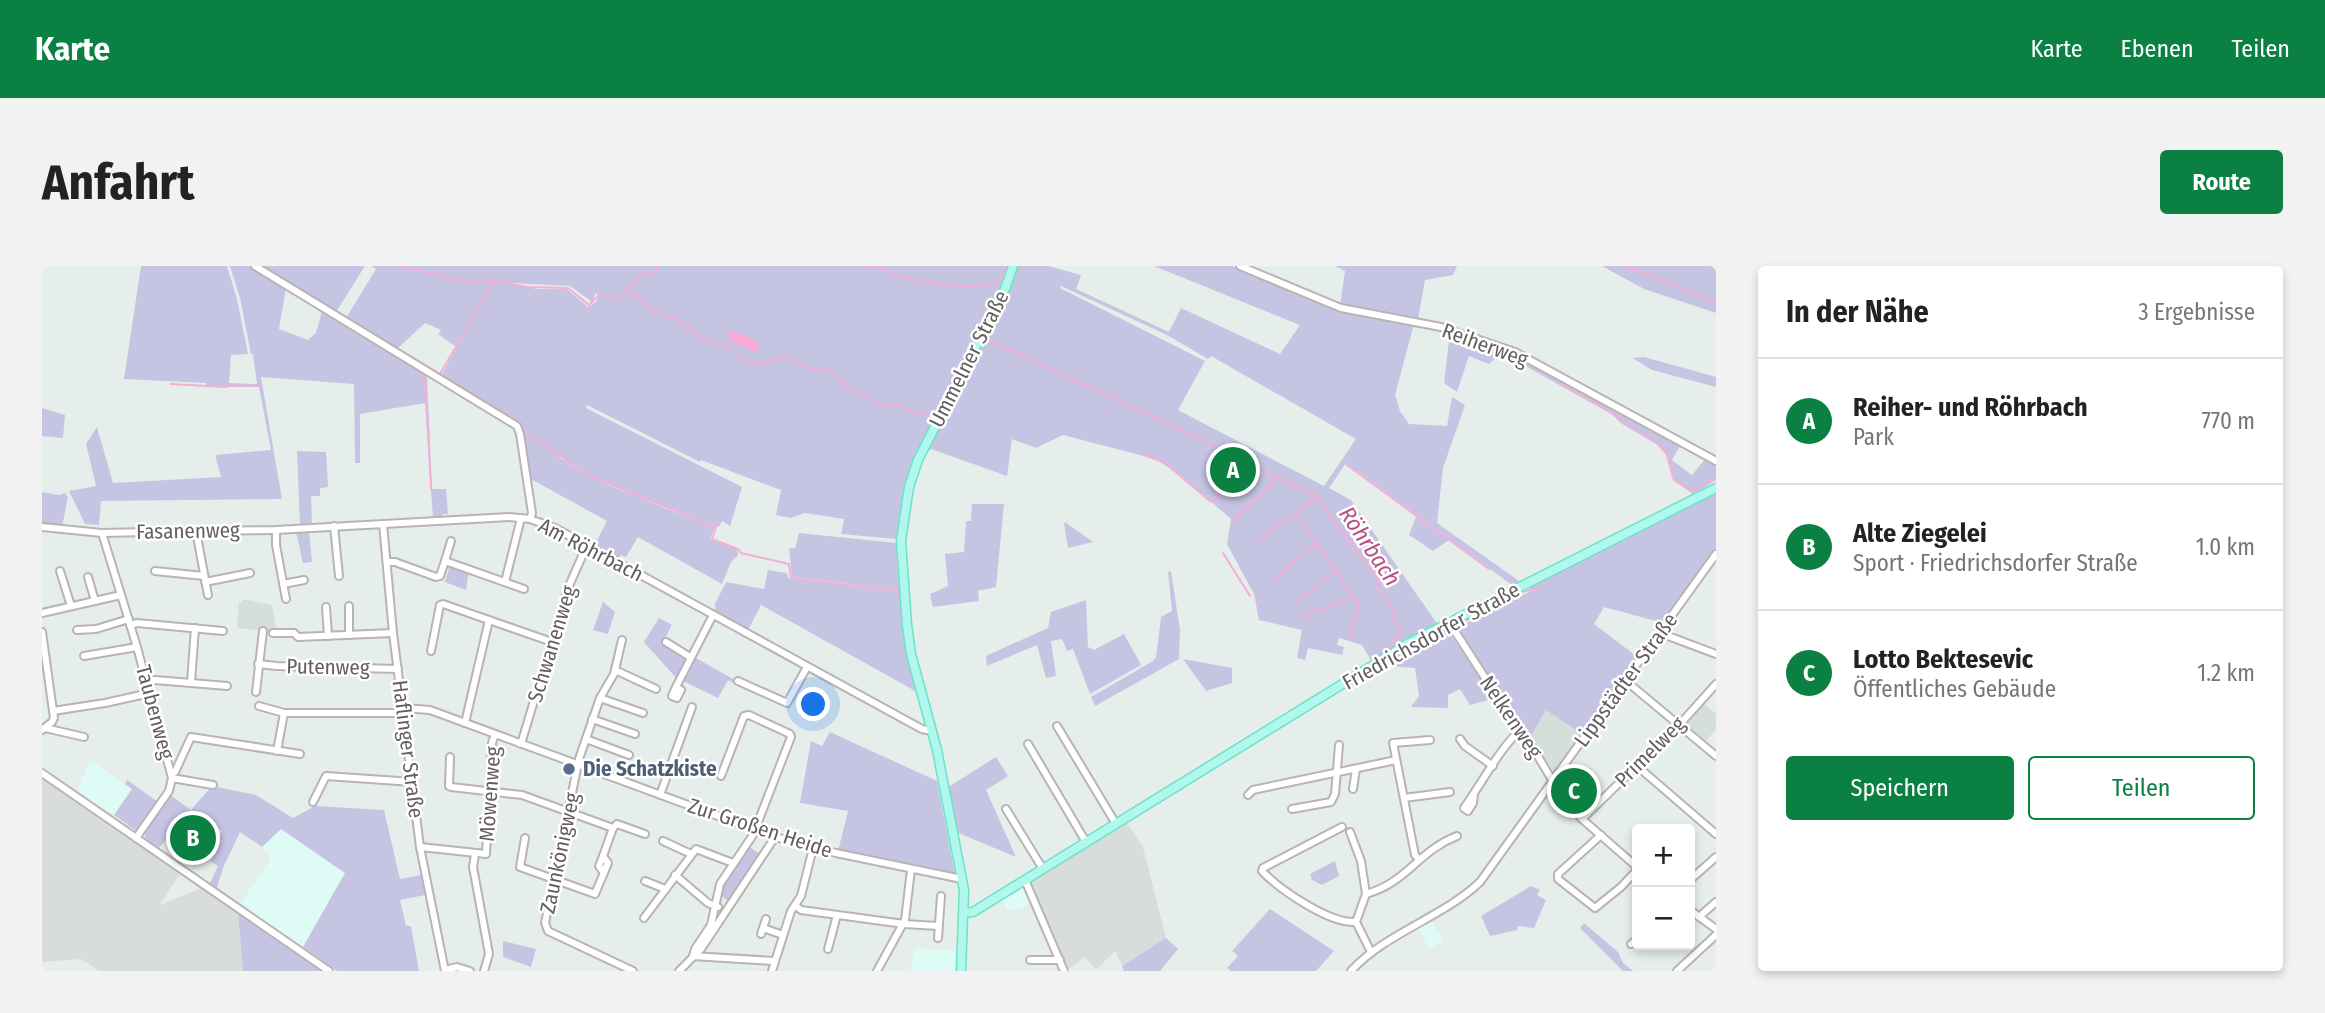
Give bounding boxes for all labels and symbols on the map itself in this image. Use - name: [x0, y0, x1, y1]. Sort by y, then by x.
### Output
- street label: Ummelner Straße: [923, 286, 1015, 432]
- street label: Reiherweg: [1438, 317, 1532, 373]
- pin: A: [1210, 444, 1256, 496]
- water label: Röhrbach: [1333, 501, 1407, 591]
- street label: Am Röhrbach: [534, 513, 648, 587]
- street label: Fasanenweg: [136, 517, 240, 545]
- street label: Friedrichsdorfer Straße: [1338, 576, 1524, 696]
- street label: Schwanenweg: [522, 582, 582, 706]
- street label: Lippstädter Straße: [1569, 608, 1683, 752]
- street label: Putenweg: [286, 653, 370, 681]
- street label: Taubenweg: [130, 662, 180, 762]
- street label: Nelkenweg: [1474, 671, 1548, 763]
- street label: Haflinger Straße: [387, 678, 429, 820]
- your location: [796, 687, 830, 721]
- street label: Primelweg: [1609, 711, 1691, 793]
- street label: Möwenweg: [474, 745, 506, 842]
- place label: Die Schatzkiste: [583, 756, 717, 782]
- marker: Die Schatzkiste: [561, 761, 577, 777]
- pin: C: [1551, 765, 1597, 817]
- street label: Zaunkönigweg: [535, 790, 586, 916]
- street label: Zur Großen Heide: [685, 792, 835, 864]
- pin: B: [170, 812, 216, 864]

